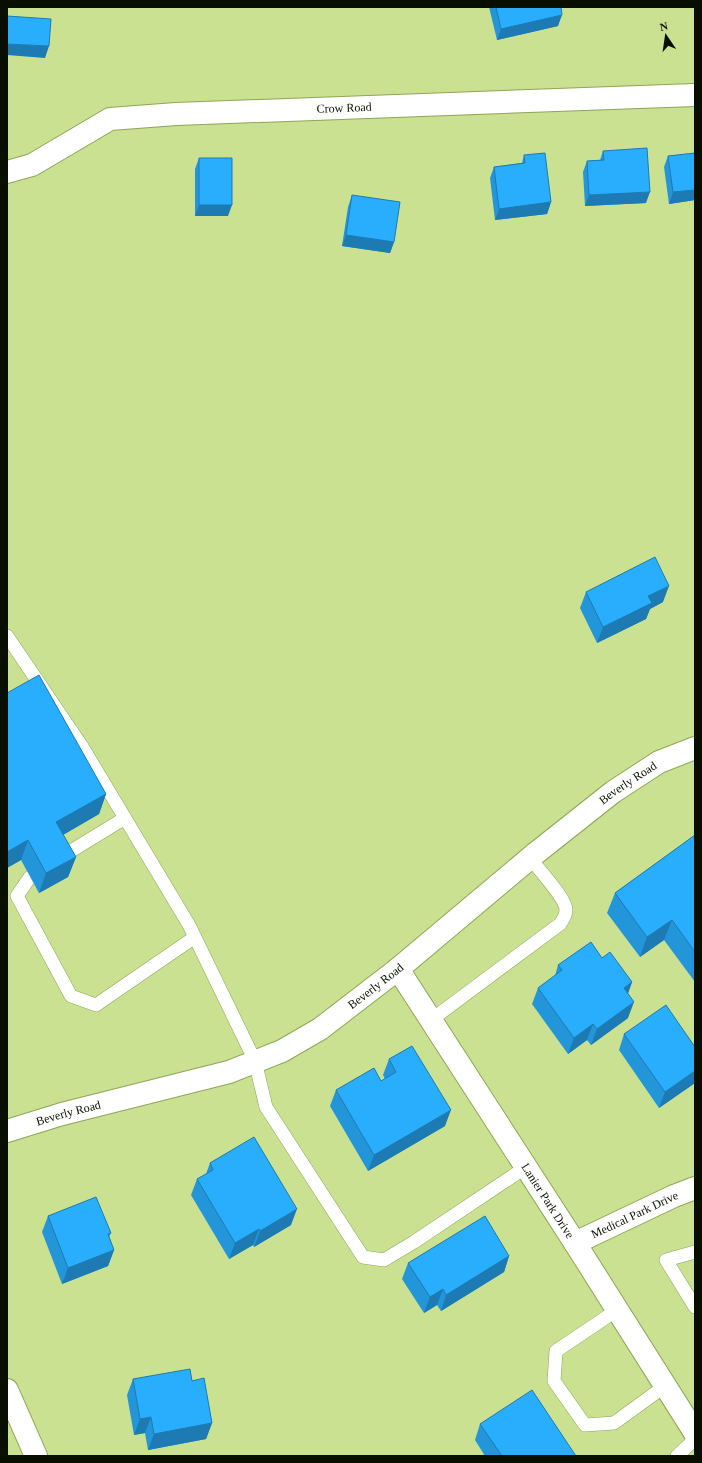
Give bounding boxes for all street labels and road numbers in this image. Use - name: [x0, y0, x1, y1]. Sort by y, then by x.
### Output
- street label: Crow Road: [316, 100, 372, 116]
- street label: Beverly Road: [596, 759, 659, 807]
- street label: Beverly Road: [345, 960, 406, 1012]
- street label: Beverly Road: [34, 1098, 102, 1129]
- street label: Lanier Park Drive: [518, 1161, 577, 1241]
- street label: Medical Park Drive: [589, 1188, 680, 1241]

